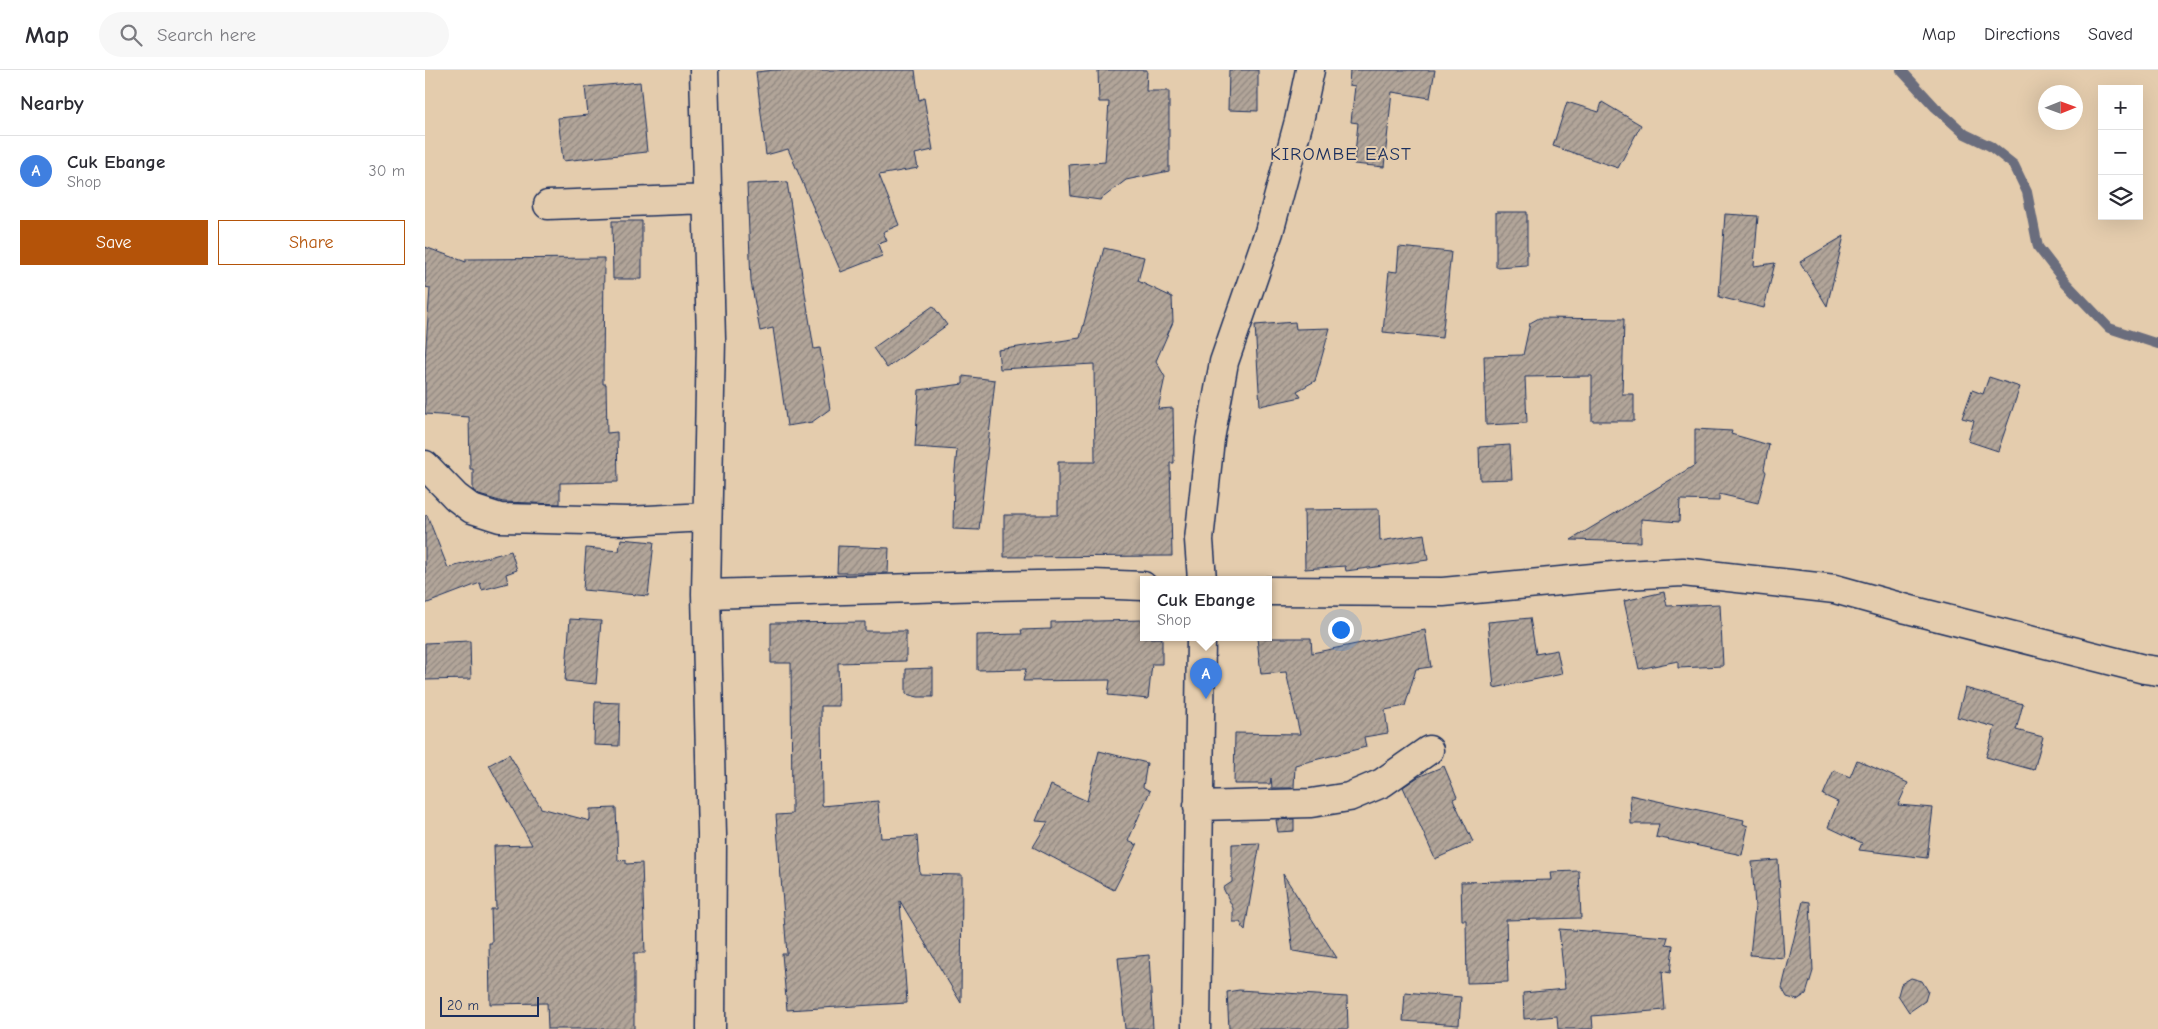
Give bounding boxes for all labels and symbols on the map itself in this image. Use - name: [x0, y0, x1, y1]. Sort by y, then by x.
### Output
- north arrow: [2038, 85, 2083, 130]
- district label: KIROMBE EAST: [1270, 143, 1412, 165]
- your location: [1328, 617, 1354, 643]
- pin: A: [1190, 658, 1222, 699]
- scale bar: [440, 994, 539, 1017]

